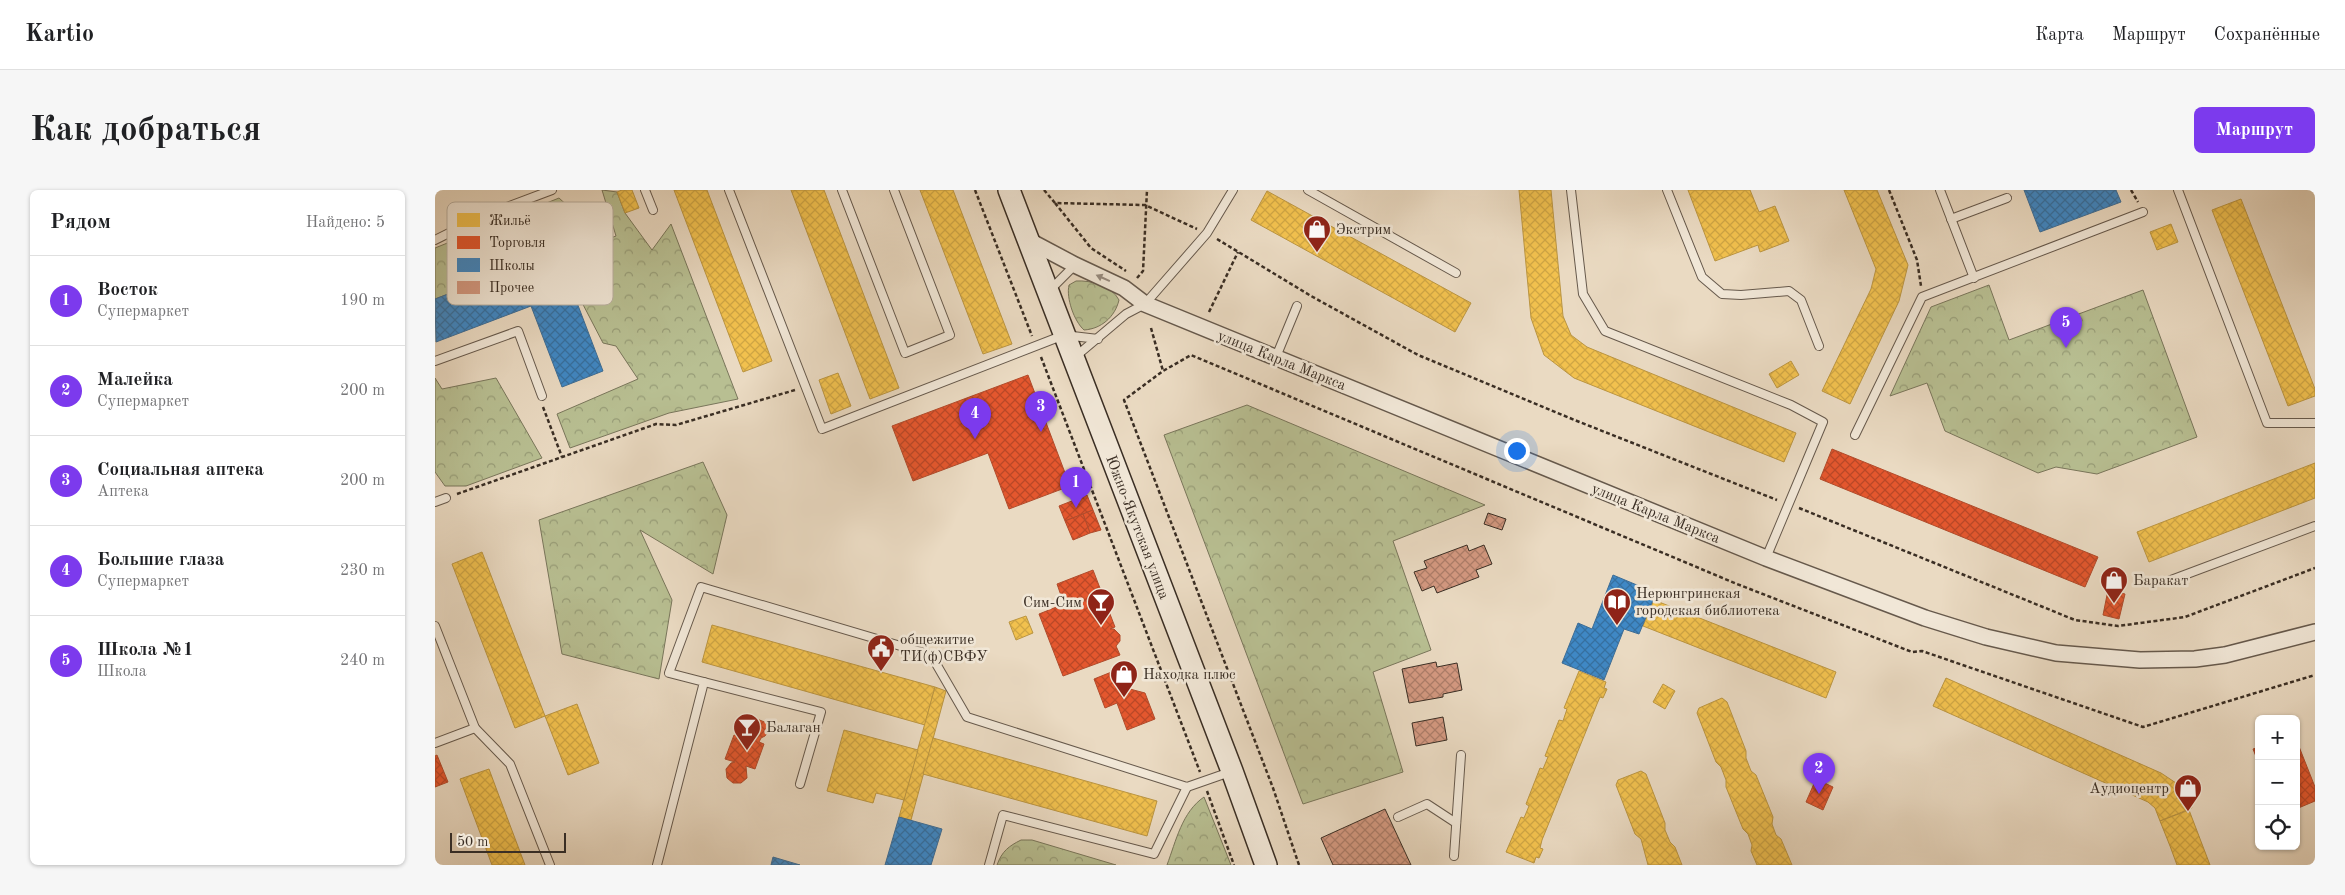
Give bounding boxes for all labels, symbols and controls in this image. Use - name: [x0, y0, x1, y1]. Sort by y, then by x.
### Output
- text: Kartio: [25, 23, 94, 47]
- text: Карта: [2035, 26, 2084, 44]
- text: Маршрут: [2112, 26, 2186, 44]
- text: Сохранённые: [2214, 26, 2320, 44]
- button: Маршрут: [2194, 107, 2315, 153]
- text: Как добраться: [30, 113, 261, 148]
- legend: [447, 202, 613, 305]
- text: Рядом: [50, 212, 111, 233]
- text: Жильё: [489, 214, 531, 228]
- shop icon: Экстрим: [1302, 214, 1332, 253]
- text: Найдено: 5: [306, 215, 385, 231]
- place label: Экстрим: [1336, 223, 1392, 238]
- text: Торговля: [489, 236, 546, 250]
- text: Школы: [489, 259, 535, 273]
- one-way arrow: [1096, 274, 1110, 282]
- text: Восток: [97, 281, 158, 300]
- text: Прочее: [489, 281, 534, 295]
- text: 1: [61, 293, 71, 309]
- text: 190 m: [340, 293, 385, 309]
- text: Супермаркет: [97, 304, 189, 320]
- pin: 5: [2050, 307, 2082, 348]
- street label: улица Карла Маркса: [1215, 329, 1348, 394]
- text: Малейка: [97, 371, 173, 390]
- text: 2: [61, 383, 71, 399]
- text: 200 m: [340, 383, 385, 399]
- pin: 3: [1025, 391, 1057, 432]
- text: Супермаркет: [97, 394, 189, 410]
- pin: 4: [959, 398, 991, 439]
- your location: [1504, 438, 1530, 464]
- street label: Южно-Якутская улица: [1102, 454, 1171, 602]
- text: Социальная аптека: [97, 461, 264, 480]
- pin: 1: [1060, 467, 1092, 508]
- text: 3: [61, 473, 71, 489]
- text: 200 m: [340, 473, 385, 489]
- street label: улица Карла Маркса: [1589, 482, 1722, 547]
- text: Аптека: [97, 484, 149, 500]
- text: Большие глаза: [97, 551, 224, 570]
- text: 4: [61, 563, 71, 579]
- text: 230 m: [340, 563, 385, 579]
- shop icon: Баракат: [2099, 565, 2129, 604]
- text: Супермаркет: [97, 574, 189, 590]
- place label: Баракат: [2133, 574, 2188, 589]
- bar icon: Сим-Сим: [1086, 587, 1116, 626]
- library icon: Нерюнгринская городская библиотека: [1602, 587, 1632, 626]
- place label: Нерюнгринская городская библиотека: [1636, 587, 1780, 619]
- place label: Сим-Сим: [1023, 596, 1082, 611]
- public building icon: общежитие ТИ(ф)СВФУ: [866, 633, 896, 672]
- place label: общежитие ТИ(ф)СВФУ: [900, 633, 988, 665]
- text: Школа №1: [97, 641, 194, 660]
- text: 5: [61, 653, 71, 669]
- text: 240 m: [340, 653, 385, 669]
- shop icon: Находка плюс: [1109, 659, 1139, 698]
- text: Школа: [97, 664, 147, 680]
- place label: Находка плюс: [1143, 668, 1236, 683]
- bar icon: Балаган: [732, 712, 762, 751]
- map controls: [2255, 715, 2300, 850]
- button: +: [2255, 715, 2300, 760]
- place label: Балаган: [766, 721, 821, 736]
- pin: 2: [1803, 753, 1835, 794]
- button: −: [2255, 760, 2300, 805]
- shop icon: Аудиоцентр: [2173, 773, 2203, 812]
- place label: Аудиоцентр: [2089, 782, 2169, 797]
- button: locate: [2255, 805, 2300, 850]
- scale bar: [450, 830, 566, 853]
- text: 50 m: [457, 835, 488, 849]

